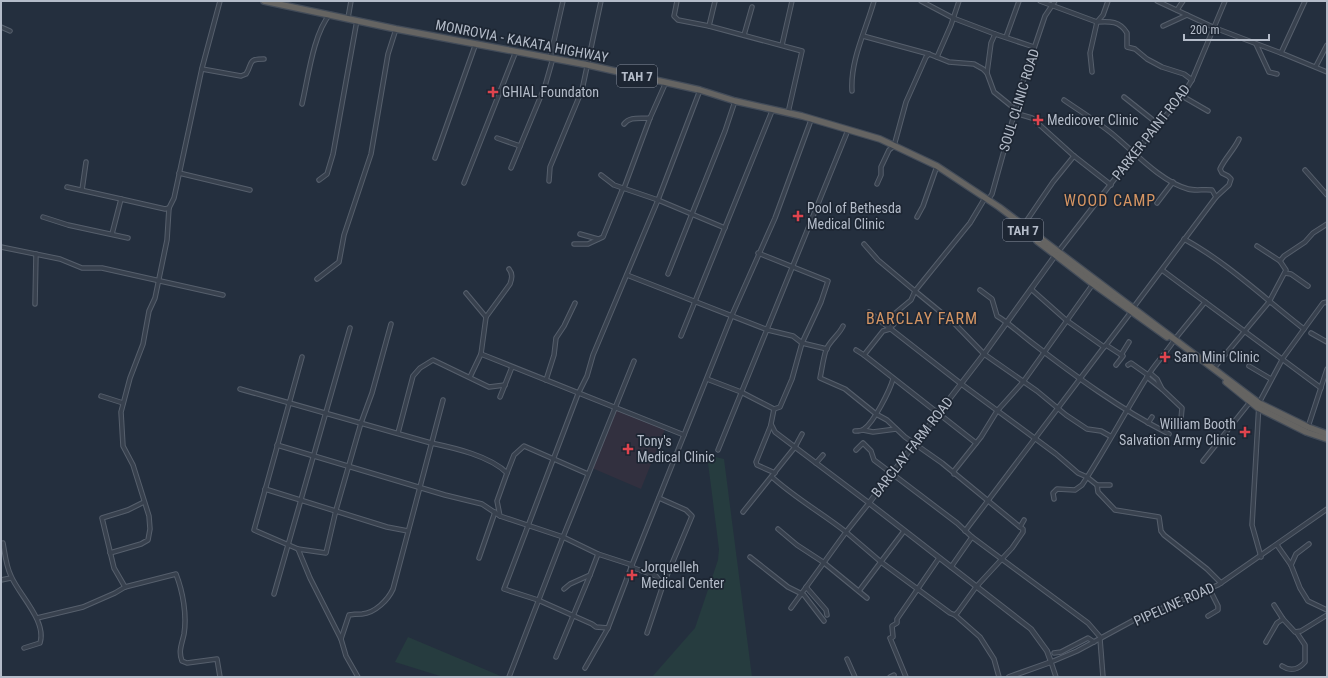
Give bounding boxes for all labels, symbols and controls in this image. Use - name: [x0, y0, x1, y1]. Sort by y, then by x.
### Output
- street label: MONROVIA - KAKATA HIGHWAY: [434, 16, 610, 66]
- scale bar: [1184, 16, 1269, 42]
- text: 200 m: [1190, 23, 1220, 37]
- street label: SOUL CLINIC ROAD: [996, 47, 1042, 153]
- road number: TAH 7: [617, 65, 657, 87]
- street label: PARKER PAINT ROAD: [1109, 81, 1193, 183]
- place label: GHIAL Foundaton: [502, 84, 599, 100]
- marker: GHIAL Foundaton: [487, 86, 499, 98]
- place label: Medicover Clinic: [1047, 112, 1138, 128]
- marker: Medicover Clinic: [1032, 114, 1044, 126]
- district label: WOOD CAMP: [1064, 191, 1156, 210]
- place label: Pool of Bethesda Medical Clinic: [807, 200, 902, 232]
- marker: Pool of Bethesda Medical Clinic: [792, 210, 804, 222]
- road number: TAH 7: [1003, 219, 1043, 241]
- district label: BARCLAY FARM: [866, 309, 978, 328]
- place label: Sam Mini Clinic: [1174, 349, 1260, 365]
- marker: Sam Mini Clinic: [1159, 351, 1171, 363]
- street label: BARCLAY FARM ROAD: [868, 394, 956, 500]
- place label: William Booth Salvation Army Clinic: [1119, 416, 1236, 448]
- marker: William Booth Salvation Army Clinic: [1239, 426, 1251, 438]
- place label: Tony's Medical Clinic: [637, 433, 715, 465]
- marker: Tony's Medical Clinic: [622, 443, 634, 455]
- place label: Jorquelleh Medical Center: [641, 559, 724, 591]
- marker: Jorquelleh Medical Center: [626, 569, 638, 581]
- street label: PIPELINE ROAD: [1131, 579, 1217, 629]

